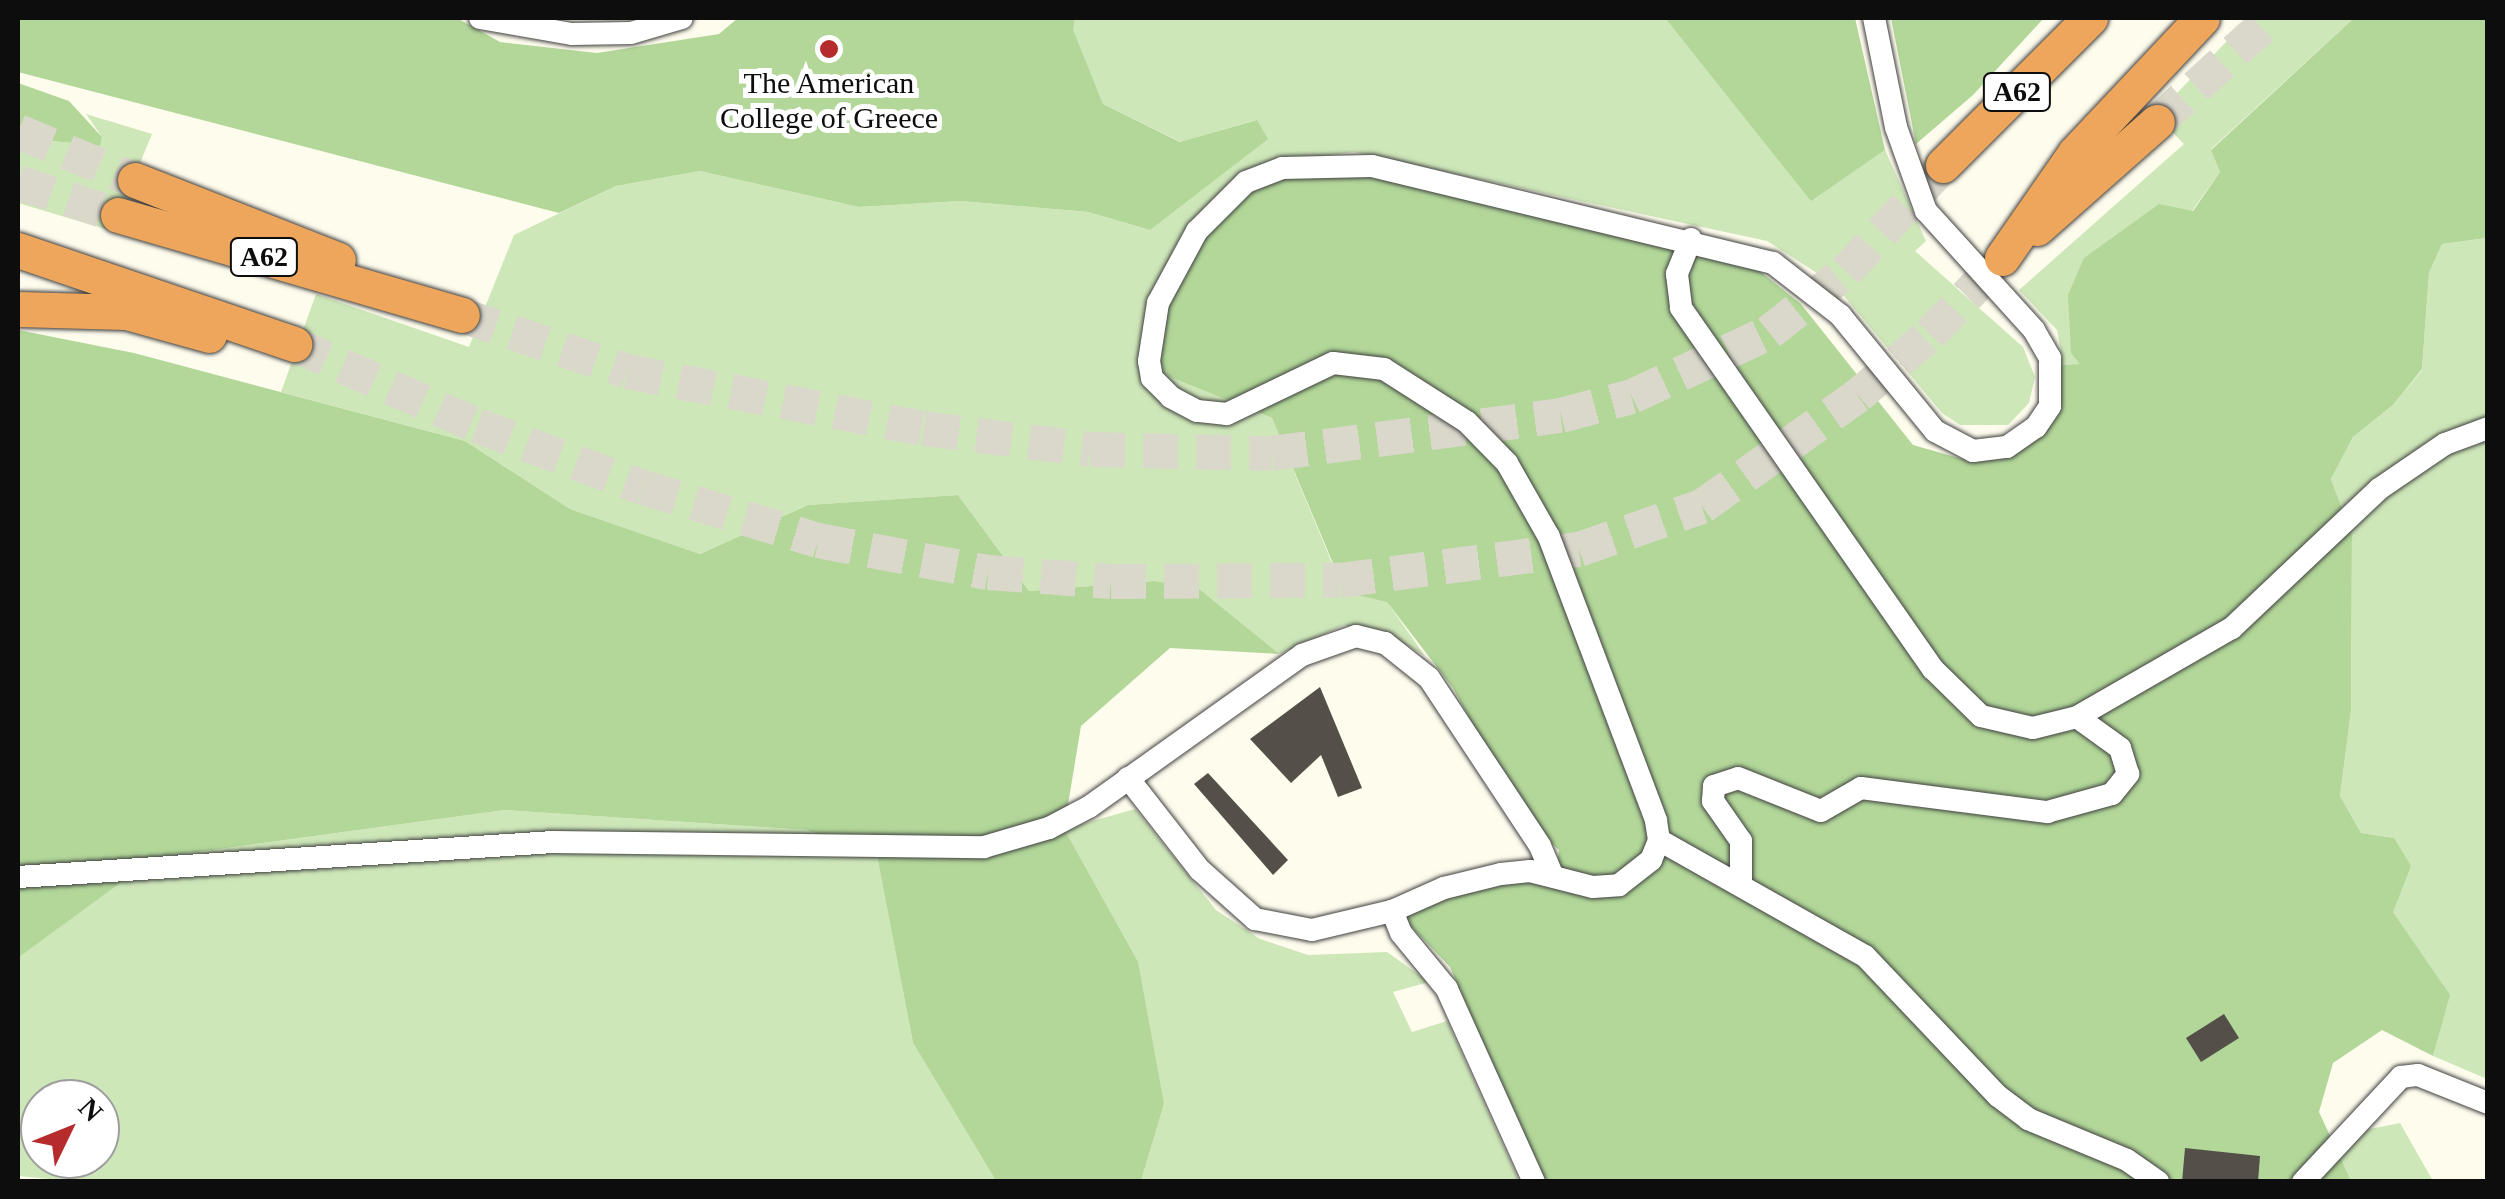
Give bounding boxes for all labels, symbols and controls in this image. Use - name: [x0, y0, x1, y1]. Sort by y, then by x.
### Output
- marker: The American College of Greece: [818, 38, 840, 60]
- place label: The American College of Greece: [720, 65, 938, 136]
- road number: Α62: [1982, 69, 2052, 115]
- road number: Α62: [229, 234, 299, 280]
- north arrow: [20, 1079, 120, 1179]
- text: N: [73, 1092, 109, 1128]

